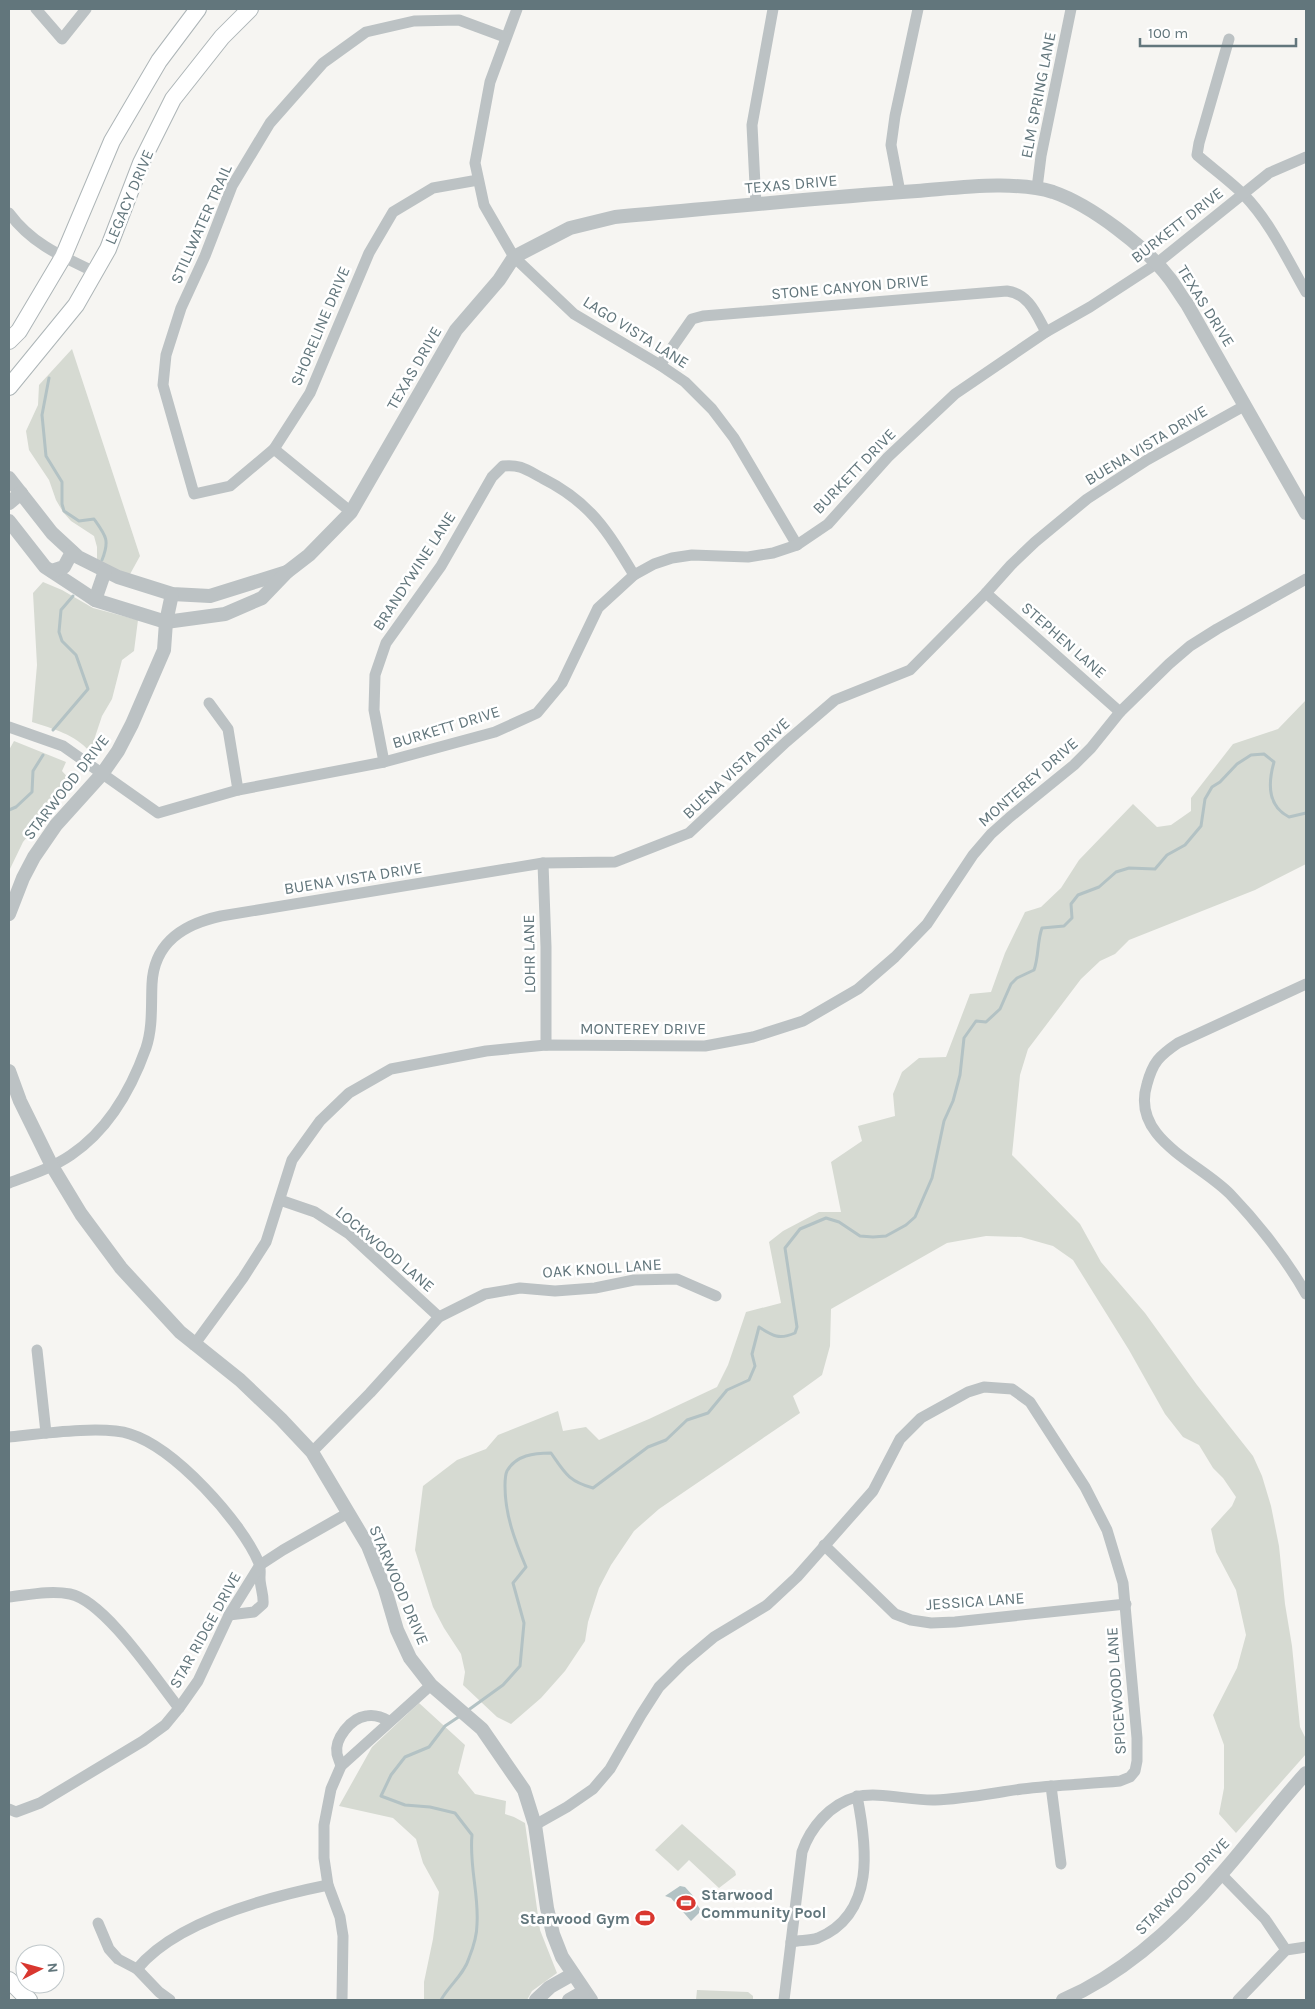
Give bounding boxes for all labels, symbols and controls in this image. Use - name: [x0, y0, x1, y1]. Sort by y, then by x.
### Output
- scale bar: [1140, 15, 1296, 47]
- text: 100 m: [1148, 24, 1188, 42]
- street label: ELM SPRING LANE: [1016, 30, 1060, 160]
- street label: LEGACY DRIVE: [100, 147, 158, 247]
- street label: STILLWATER TRAIL: [166, 161, 236, 287]
- street label: TEXAS DRIVE: [744, 170, 838, 198]
- street label: BURKETT DRIVE: [1127, 183, 1227, 267]
- street label: TEXAS DRIVE: [1173, 262, 1239, 350]
- street label: SHORELINE DRIVE: [286, 263, 354, 389]
- street label: STONE CANYON DRIVE: [770, 271, 930, 303]
- street label: LAGO VISTA LANE: [580, 292, 692, 372]
- street label: TEXAS DRIVE: [383, 323, 445, 413]
- street label: BUENA VISTA DRIVE: [1081, 401, 1211, 489]
- street label: BURKETT DRIVE: [808, 424, 900, 518]
- street label: BRANDYWINE LANE: [368, 508, 460, 634]
- street label: STEPHEN LANE: [1018, 598, 1110, 682]
- street label: BURKETT DRIVE: [390, 702, 502, 752]
- street label: BUENA VISTA DRIVE: [678, 713, 794, 823]
- street label: STARWOOD DRIVE: [19, 731, 113, 843]
- street label: MONTEREY DRIVE: [974, 733, 1082, 831]
- street label: BUENA VISTA DRIVE: [283, 858, 423, 898]
- street label: LOHR LANE: [519, 914, 539, 994]
- street label: MONTEREY DRIVE: [580, 1019, 706, 1038]
- street label: LOCKWOOD LANE: [332, 1202, 438, 1296]
- street label: OAK KNOLL LANE: [542, 1254, 662, 1282]
- street label: STARWOOD DRIVE: [365, 1522, 433, 1648]
- street label: STAR RIDGE DRIVE: [165, 1568, 245, 1692]
- street label: JESSICA LANE: [925, 1588, 1025, 1614]
- street label: SPICEWOOD LANE: [1102, 1627, 1130, 1755]
- street label: STARWOOD DRIVE: [1131, 1833, 1233, 1939]
- place label: Starwood Community Pool: [701, 1885, 827, 1922]
- sports icon: Starwood Community Pool: [675, 1892, 697, 1914]
- sports icon: Starwood Gym: [634, 1907, 656, 1929]
- place label: Starwood Gym: [520, 1909, 630, 1928]
- north arrow: [15, 1944, 65, 1994]
- text: N: [43, 1962, 61, 1974]

